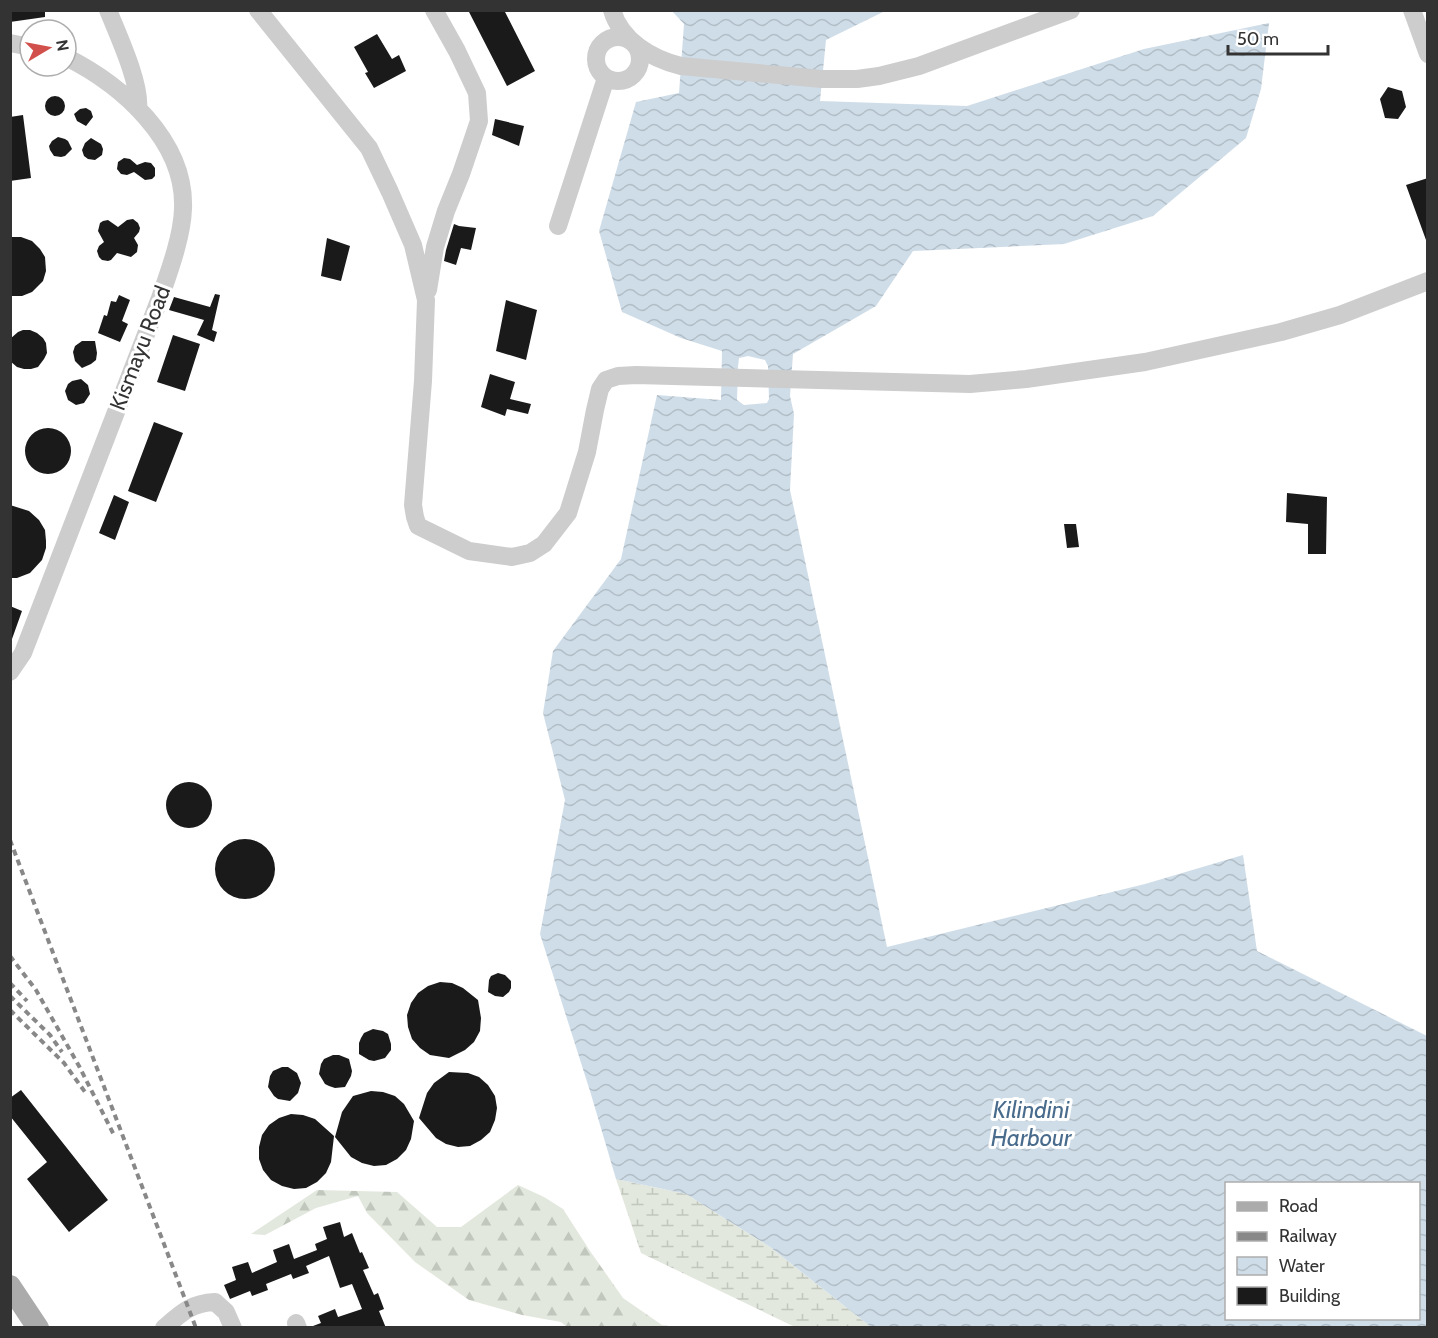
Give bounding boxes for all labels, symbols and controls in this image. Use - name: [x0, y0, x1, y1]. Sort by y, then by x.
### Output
- north arrow: [18, 18, 78, 78]
- scale bar: [1228, 18, 1328, 56]
- text: 50 m: [1237, 28, 1279, 50]
- text: N: [52, 38, 73, 53]
- street label: Kismayu Road: [104, 282, 176, 414]
- water label: Kilindini Harbour: [991, 1095, 1073, 1152]
- legend: [1225, 1182, 1420, 1320]
- text: Road: [1279, 1195, 1318, 1217]
- text: Railway: [1279, 1225, 1337, 1247]
- text: Water: [1279, 1255, 1325, 1277]
- text: Building: [1279, 1285, 1341, 1307]

